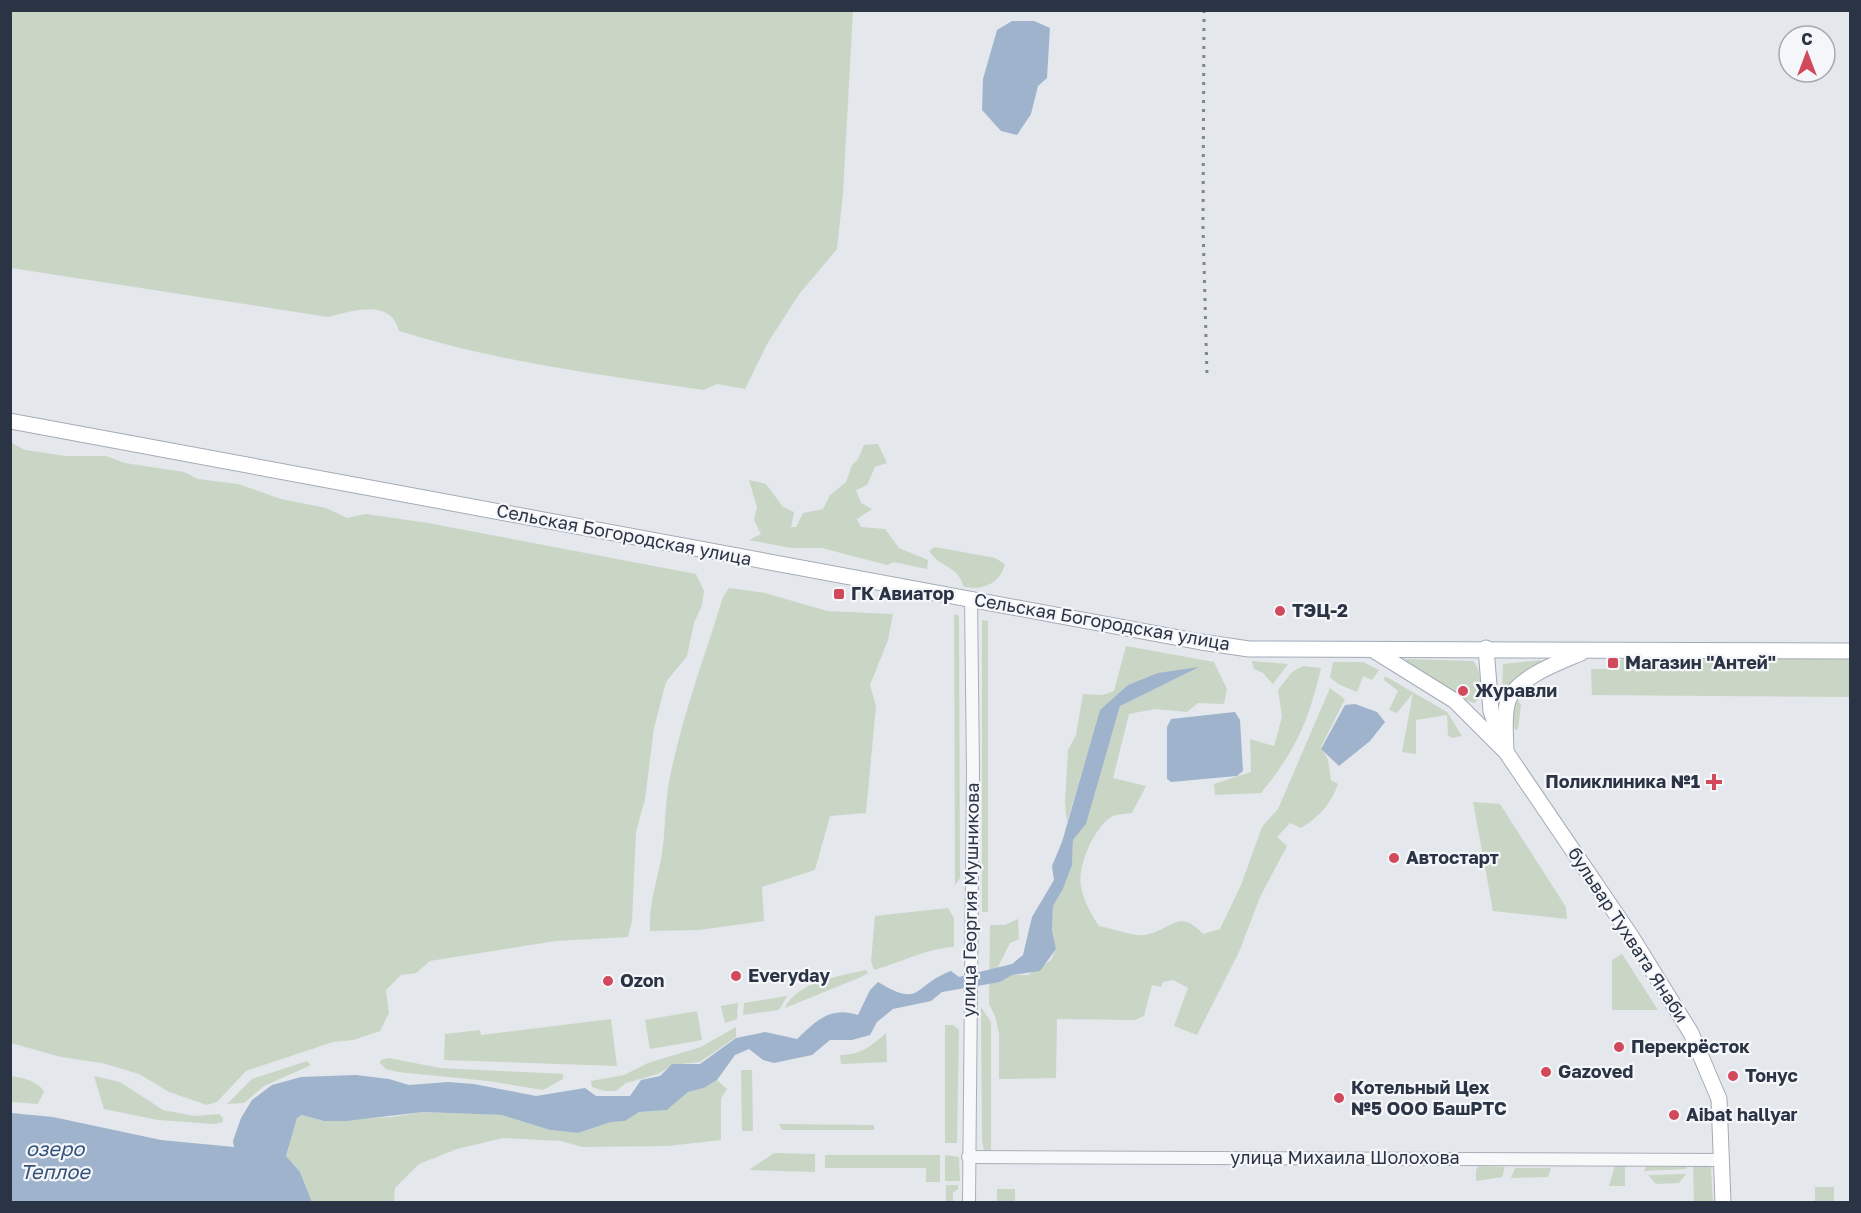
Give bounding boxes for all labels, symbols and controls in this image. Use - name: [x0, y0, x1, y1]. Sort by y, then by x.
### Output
- north arrow: [1777, 24, 1837, 84]
- text: С: [1801, 29, 1813, 49]
- street label: Сельская Богородская улица: [495, 498, 754, 570]
- place label: ГК Авиатор: [851, 582, 954, 604]
- marker: ГК Авиатор: [832, 587, 846, 601]
- street label: Сельская Богородская улица: [973, 588, 1232, 654]
- place label: ТЭЦ-2: [1292, 599, 1348, 621]
- marker: ТЭЦ-2: [1273, 604, 1287, 618]
- place label: Магазин "Антей": [1625, 651, 1776, 673]
- marker: Магазин "Антей": [1606, 656, 1620, 670]
- place label: Журавли: [1475, 679, 1557, 701]
- marker: Журавли: [1456, 684, 1470, 698]
- place label: Поликлиника №1: [1545, 770, 1700, 792]
- marker: Поликлиника №1: [1705, 773, 1723, 791]
- street label: улица Георгия Мушникова: [957, 782, 983, 1018]
- street label: бульвар Тухвата Янаби: [1564, 843, 1694, 1026]
- place label: Автостарт: [1406, 846, 1499, 868]
- marker: Автостарт: [1387, 851, 1401, 865]
- place label: Everyday: [748, 964, 830, 986]
- place label: Ozon: [620, 969, 665, 991]
- marker: Everyday: [729, 969, 743, 983]
- marker: Ozon: [601, 974, 615, 988]
- place label: Перекрёсток: [1631, 1035, 1750, 1057]
- marker: Перекрёсток: [1612, 1040, 1626, 1054]
- place label: Gazoved: [1558, 1060, 1633, 1082]
- place label: Тонус: [1745, 1064, 1798, 1086]
- marker: Gazoved: [1539, 1065, 1553, 1079]
- marker: Тонус: [1726, 1069, 1740, 1083]
- place label: Котельный Цех №5 ООО БашРТС: [1351, 1076, 1507, 1119]
- marker: Котельный Цех №5 ООО БашРТС: [1332, 1091, 1346, 1105]
- place label: Aibat hallyar: [1686, 1103, 1798, 1125]
- marker: Aibat hallyar: [1667, 1108, 1681, 1122]
- water label: озеро Теплое: [20, 1136, 91, 1183]
- street label: улица Михаила Шолохова: [1230, 1146, 1460, 1168]

